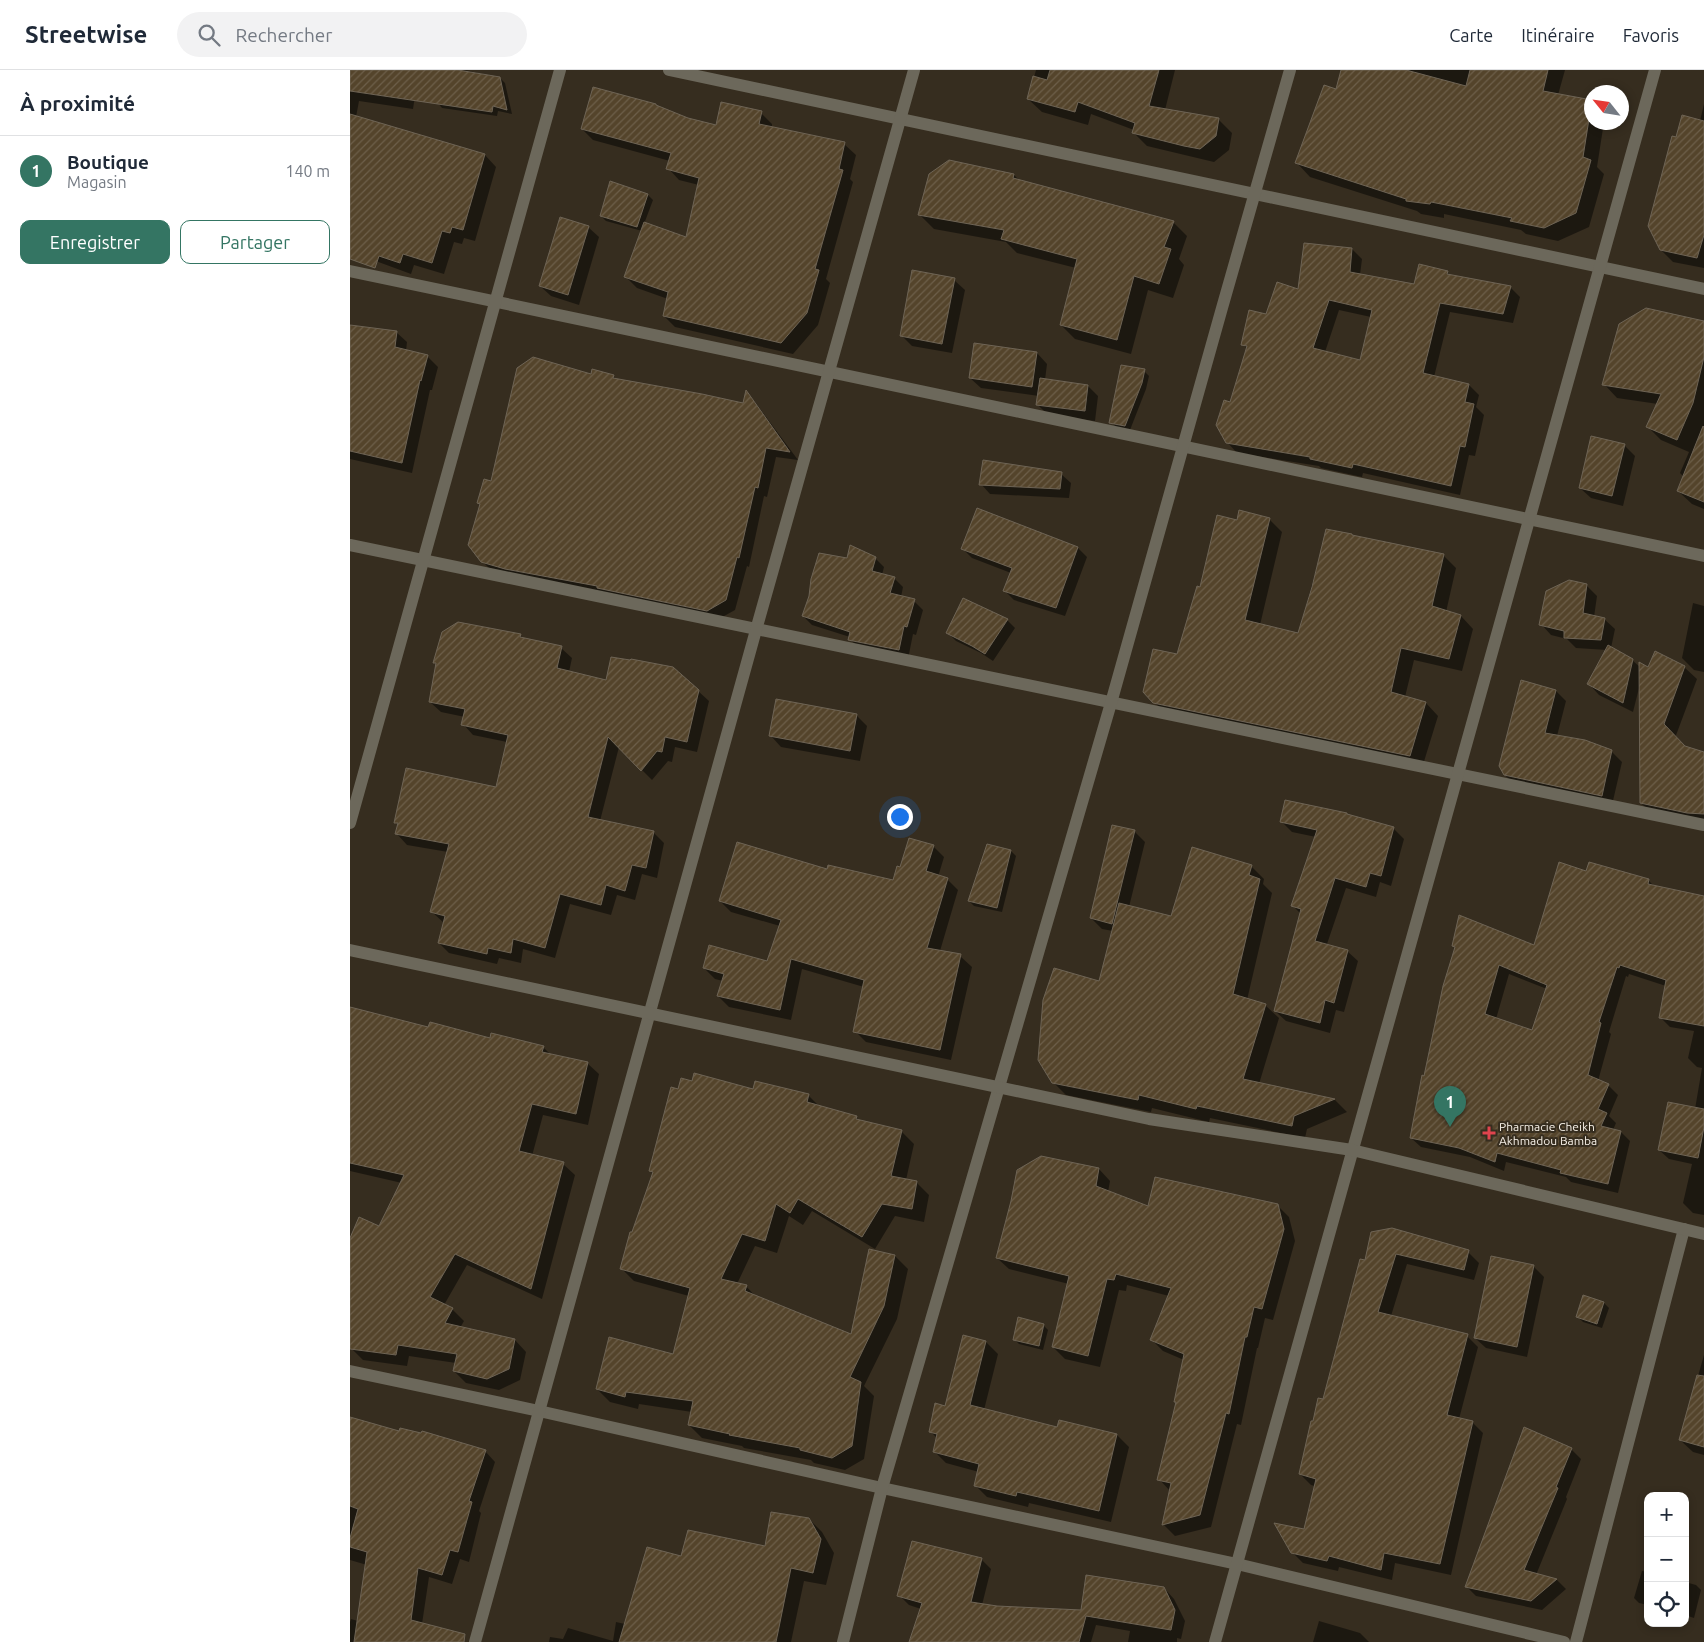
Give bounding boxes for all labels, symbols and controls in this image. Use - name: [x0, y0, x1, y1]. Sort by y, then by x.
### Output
- search box: [177, 12, 527, 57]
- text: Streetwise: [25, 21, 147, 48]
- icon: search: [195, 21, 223, 49]
- text: Rechercher: [235, 24, 332, 46]
- text: Carte: [1449, 25, 1493, 45]
- text: Itinéraire: [1521, 25, 1595, 45]
- text: Favoris: [1623, 25, 1679, 45]
- north arrow: [1584, 85, 1629, 130]
- text: À proximité: [20, 91, 135, 115]
- text: Boutique: [67, 151, 149, 173]
- text: 1: [31, 162, 41, 180]
- text: 140 m: [285, 162, 330, 180]
- text: Magasin: [67, 173, 127, 191]
- button: Enregistrer: [20, 220, 170, 264]
- button: Partager: [180, 220, 330, 264]
- your location: [887, 804, 913, 830]
- pin: 1: [1434, 1086, 1466, 1127]
- place label: Pharmacie Cheikh Akhmadou Bamba: [1499, 1120, 1597, 1147]
- marker: Pharmacie Cheikh Akhmadou Bamba: [1483, 1127, 1495, 1139]
- map controls: [1644, 1492, 1689, 1627]
- button: +: [1644, 1492, 1689, 1537]
- button: −: [1644, 1537, 1689, 1582]
- button: locate: [1644, 1582, 1689, 1627]

